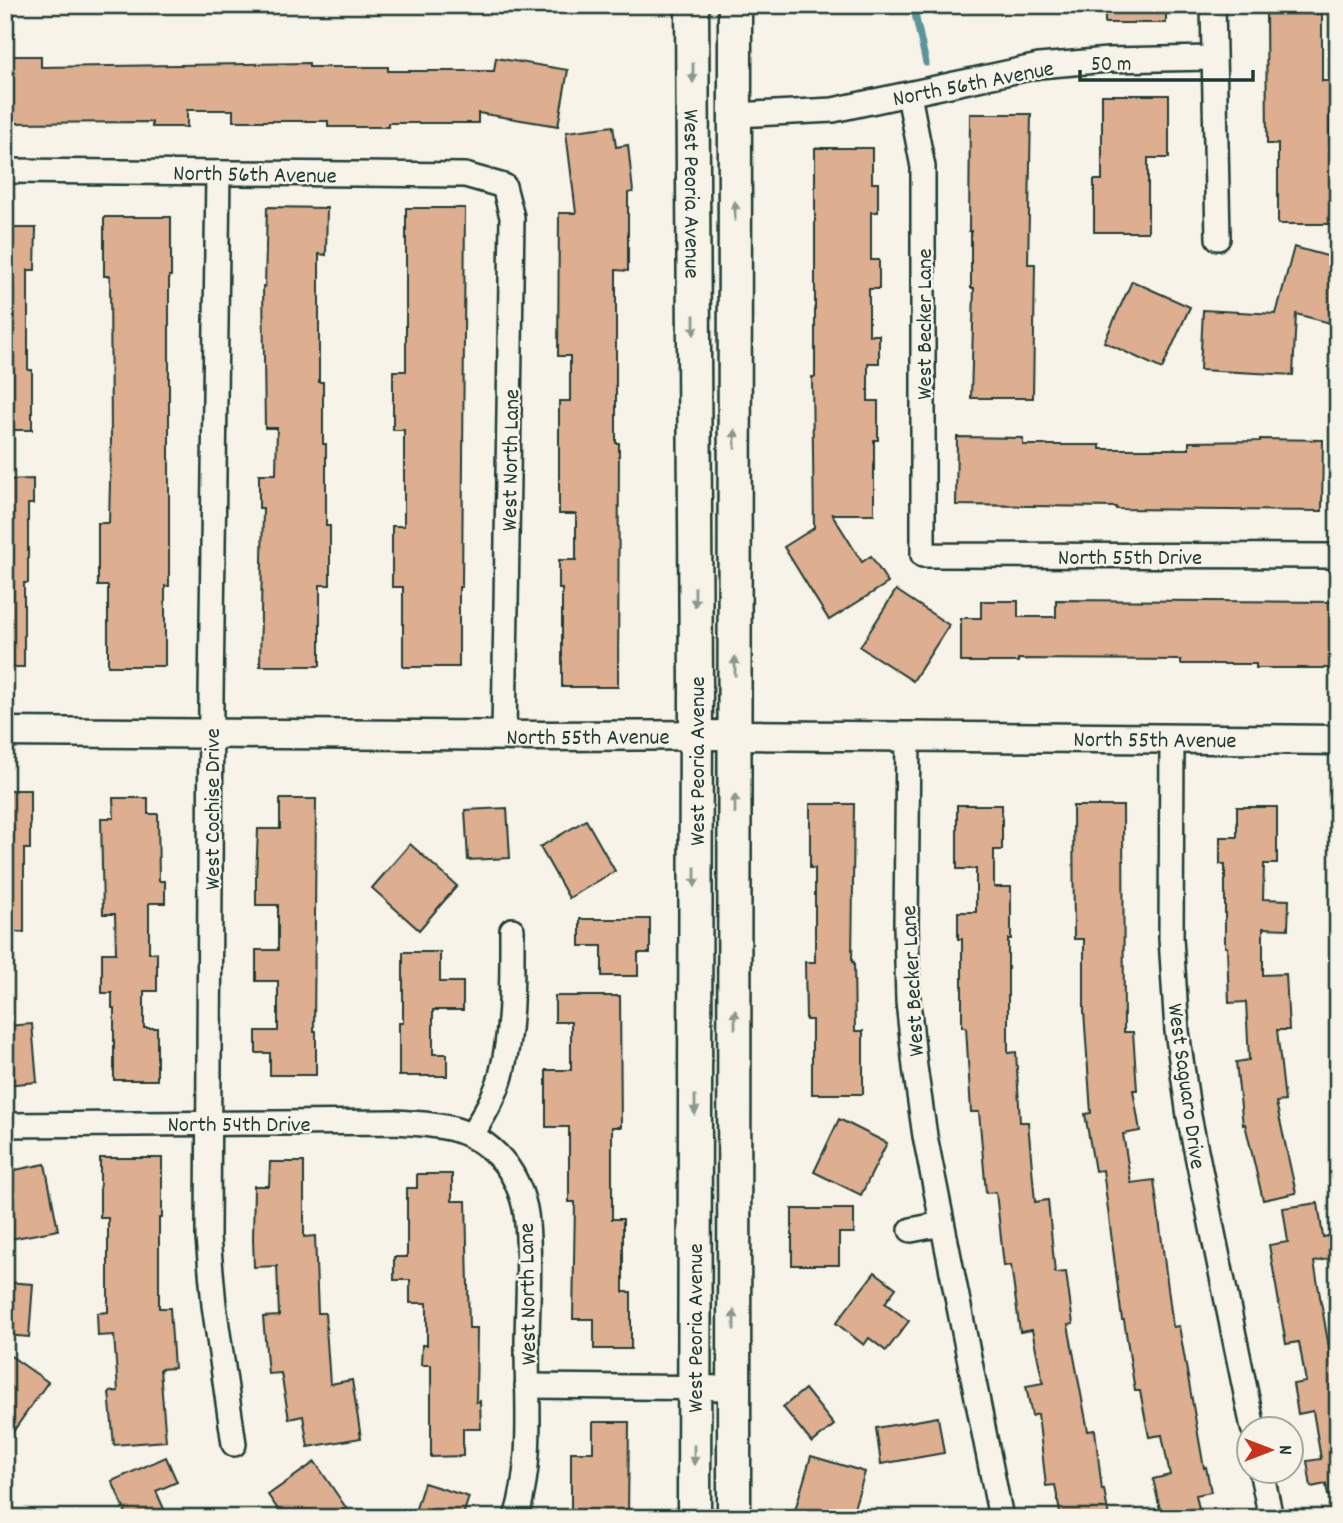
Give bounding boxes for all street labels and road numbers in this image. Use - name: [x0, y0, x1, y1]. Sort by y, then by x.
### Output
- street label: North 56th Avenue: [890, 54, 1057, 117]
- street label: West Peoria Avenue: [673, 109, 707, 279]
- street label: North 56th Avenue: [173, 159, 337, 194]
- street label: West Becker Lane: [910, 248, 943, 400]
- street label: West North Lane: [495, 389, 530, 531]
- street label: North 55th Drive: [1058, 543, 1202, 576]
- street label: West Peoria Avenue: [683, 676, 716, 846]
- street label: North 55th Avenue: [506, 722, 670, 756]
- street label: North 55th Avenue: [1073, 725, 1237, 759]
- street label: West Cochise Drive: [198, 728, 231, 890]
- street label: West Becker Lane: [894, 904, 935, 1057]
- street label: West Saguaro Drive: [1157, 1002, 1212, 1171]
- street label: North 54th Drive: [167, 1110, 311, 1143]
- street label: West North Lane: [512, 1223, 547, 1365]
- street label: West Peoria Avenue: [681, 1243, 714, 1413]

